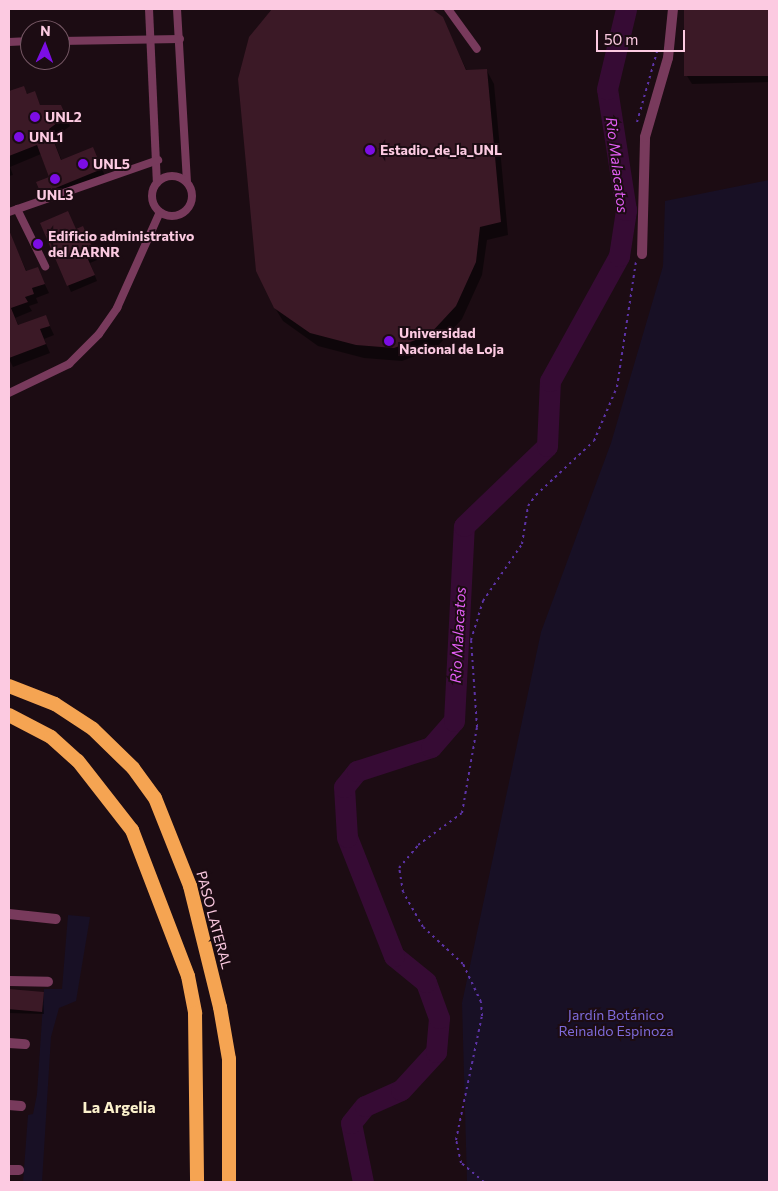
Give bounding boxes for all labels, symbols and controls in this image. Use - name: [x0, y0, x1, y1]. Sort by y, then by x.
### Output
- north arrow: [20, 20, 70, 70]
- scale bar: [598, 20, 687, 52]
- text: N: [40, 22, 51, 39]
- text: 50 m: [604, 30, 638, 48]
- place label: UNL2: [45, 109, 82, 125]
- marker: UNL2: [29, 111, 41, 123]
- water label: Rio Malacatos: [602, 116, 632, 214]
- place label: UNL1: [29, 129, 63, 145]
- marker: UNL1: [13, 131, 25, 143]
- place label: Estadio_de_la_UNL: [380, 142, 502, 158]
- marker: Estadio_de_la_UNL: [364, 144, 376, 156]
- place label: UNL5: [93, 156, 130, 172]
- marker: UNL5: [77, 158, 89, 170]
- marker: UNL3: [49, 173, 61, 185]
- place label: UNL3: [37, 187, 73, 203]
- place label: Edificio administrativo del AARNR: [48, 228, 194, 260]
- marker: Edificio administrativo del AARNR: [32, 238, 44, 250]
- place label: Universidad Nacional de Loja: [399, 325, 504, 358]
- marker: Universidad Nacional de Loja: [383, 335, 395, 347]
- water label: Rio Malacatos: [446, 586, 470, 684]
- street label: PASO LATERAL: [193, 869, 235, 971]
- park label: Jardín Botánico Reinaldo Espinoza: [558, 1007, 674, 1040]
- district label: La Argelia: [82, 1097, 156, 1117]

